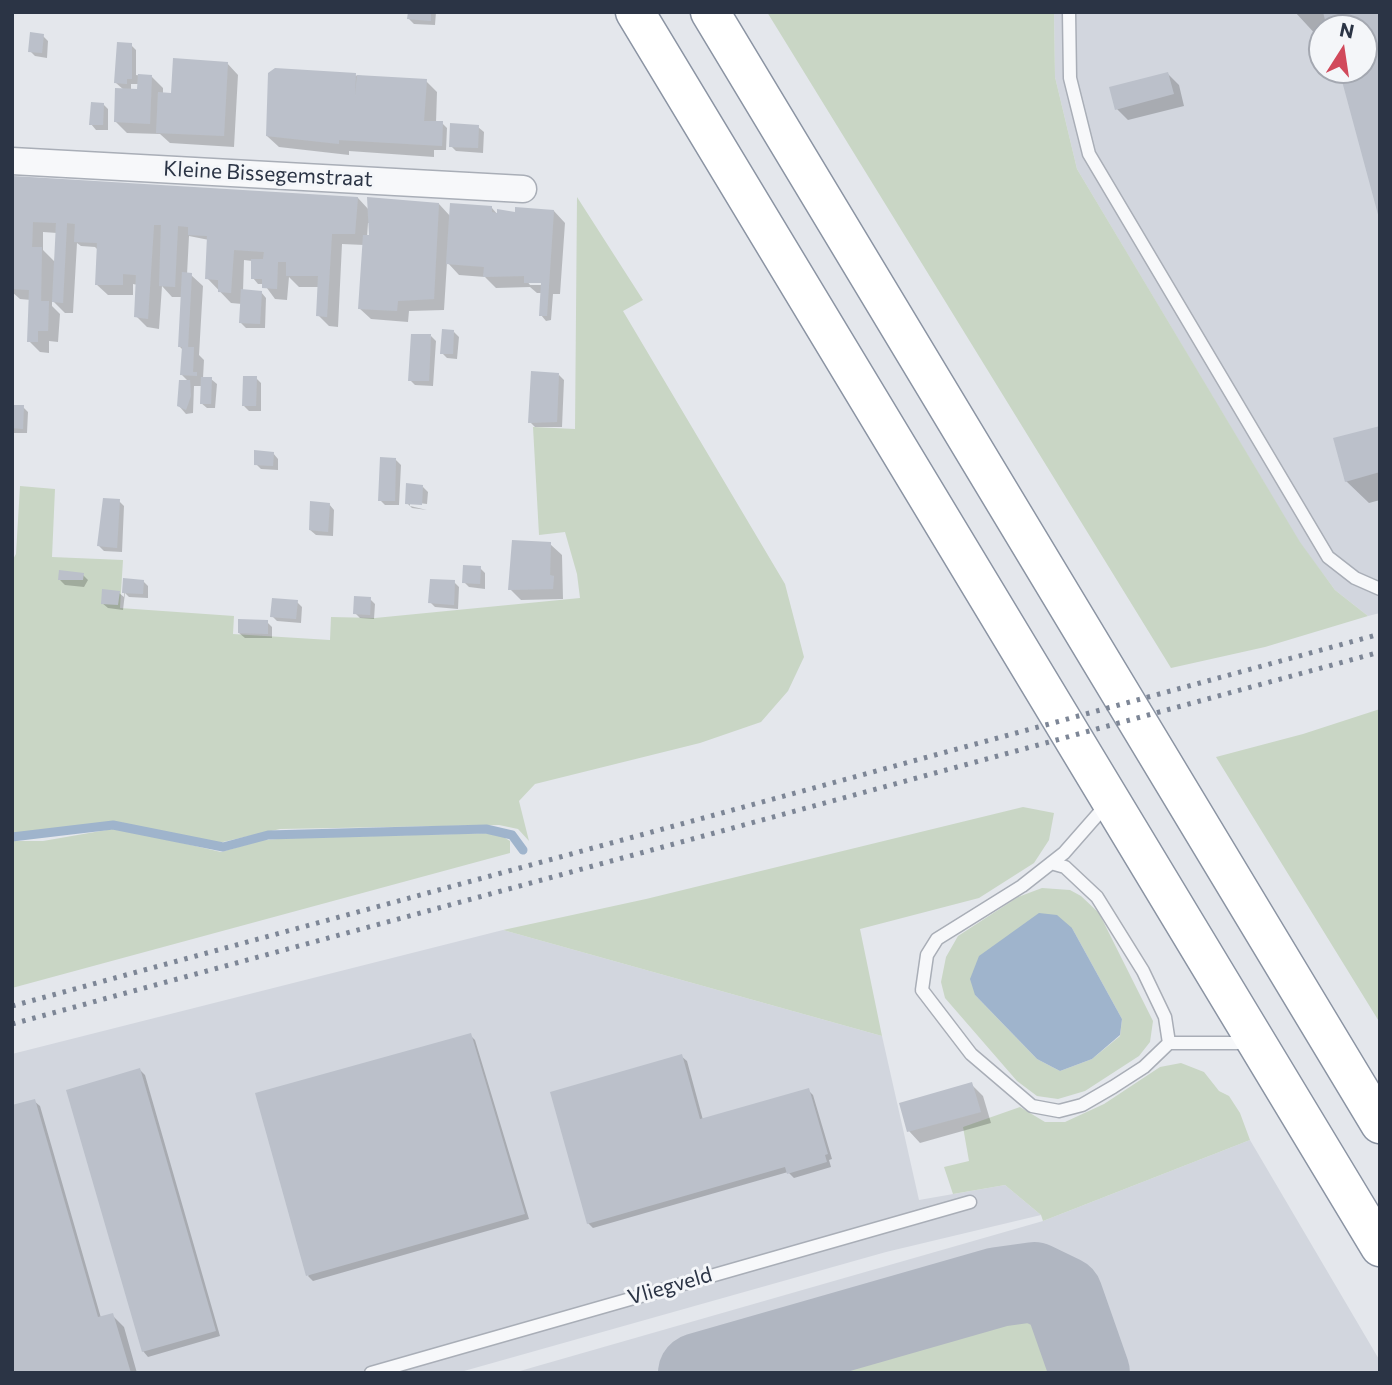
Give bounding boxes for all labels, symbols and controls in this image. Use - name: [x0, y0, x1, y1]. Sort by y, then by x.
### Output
- north arrow: [1308, 14, 1378, 84]
- text: N: [1338, 17, 1356, 43]
- street label: Kleine Bissegemstraat: [163, 156, 373, 192]
- street label: Vliegveld: [625, 1262, 715, 1310]

